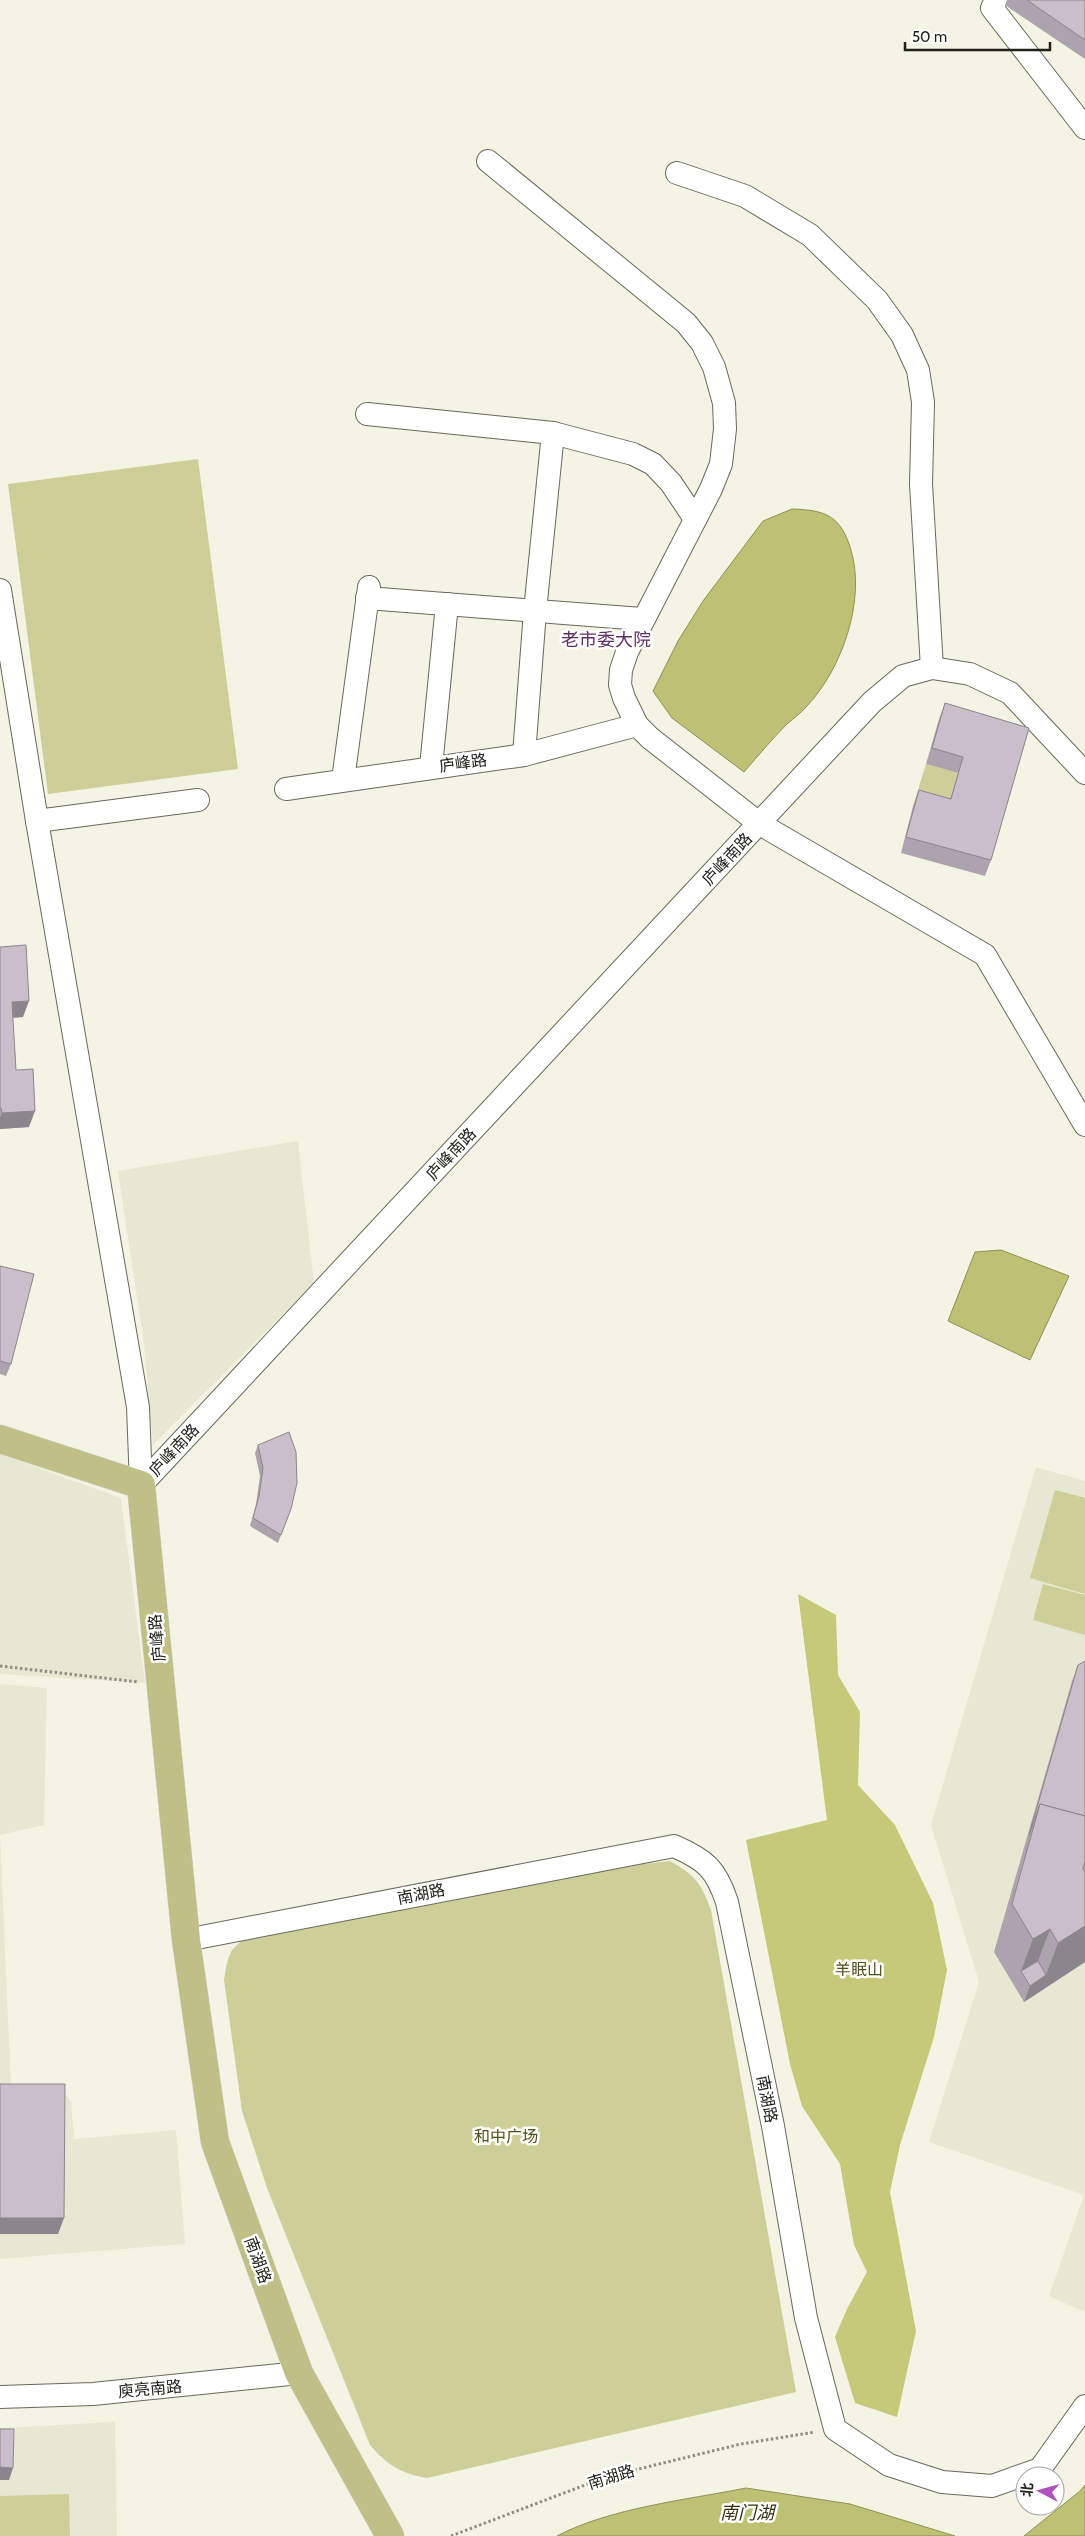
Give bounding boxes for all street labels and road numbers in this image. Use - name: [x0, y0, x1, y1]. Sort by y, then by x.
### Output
- street label: 庐峰路: [438, 750, 488, 776]
- street label: 庐峰南路: [698, 829, 756, 889]
- street label: 庐峰南路: [422, 1124, 480, 1184]
- street label: 庐峰南路: [145, 1420, 203, 1480]
- street label: 庐峰路: [145, 1613, 169, 1663]
- street label: 南湖路: [396, 1880, 446, 1908]
- street label: 南湖路: [753, 2074, 781, 2124]
- street label: 南湖路: [241, 2234, 275, 2286]
- street label: 庾亮南路: [117, 2377, 183, 2401]
- street label: 南湖路: [585, 2461, 637, 2493]

